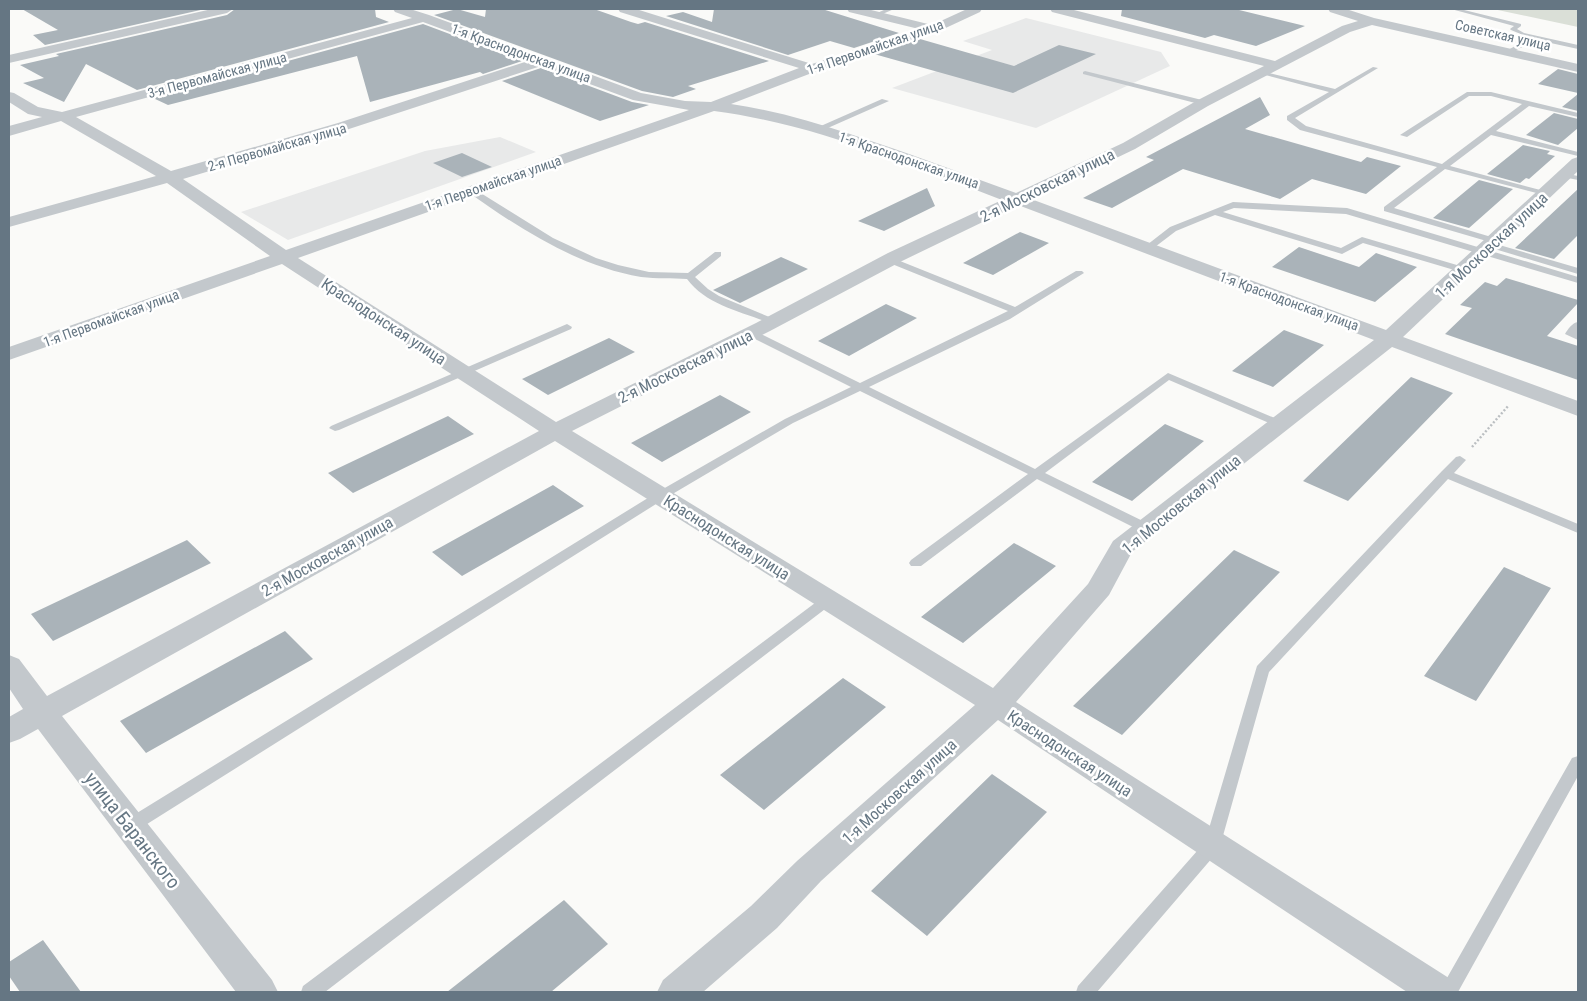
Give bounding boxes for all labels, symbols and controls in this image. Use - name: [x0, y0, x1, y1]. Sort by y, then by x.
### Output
- street label: 1-я Первомайская улица: [805, 16, 945, 78]
- street label: Советская улица: [1454, 16, 1552, 54]
- street label: 1-я Краснодонская улица: [449, 20, 593, 86]
- street label: 3-я Первомайская улица: [146, 49, 288, 101]
- street label: 2-я Первомайская улица: [206, 120, 348, 174]
- street label: 1-я Краснодонская улица: [837, 128, 981, 192]
- street label: 2-я Московская улица: [977, 145, 1118, 226]
- street label: 1-я Первомайская улица: [423, 152, 563, 214]
- street label: 1-я Московская улица: [1431, 188, 1552, 303]
- street label: 1-я Краснодонская улица: [1217, 268, 1361, 334]
- street label: Краснодонская улица: [318, 274, 450, 369]
- street label: 1-я Первомайская улица: [41, 286, 181, 350]
- street label: 2-я Московская улица: [615, 326, 756, 407]
- street label: 1-я Московская улица: [1118, 451, 1244, 558]
- street label: Краснодонская улица: [660, 491, 793, 584]
- street label: 2-я Московская улица: [258, 512, 396, 600]
- street label: Краснодонская улица: [1004, 706, 1136, 801]
- street label: 1-я Московская улица: [838, 735, 960, 848]
- street label: улица Баранского: [80, 767, 185, 893]

